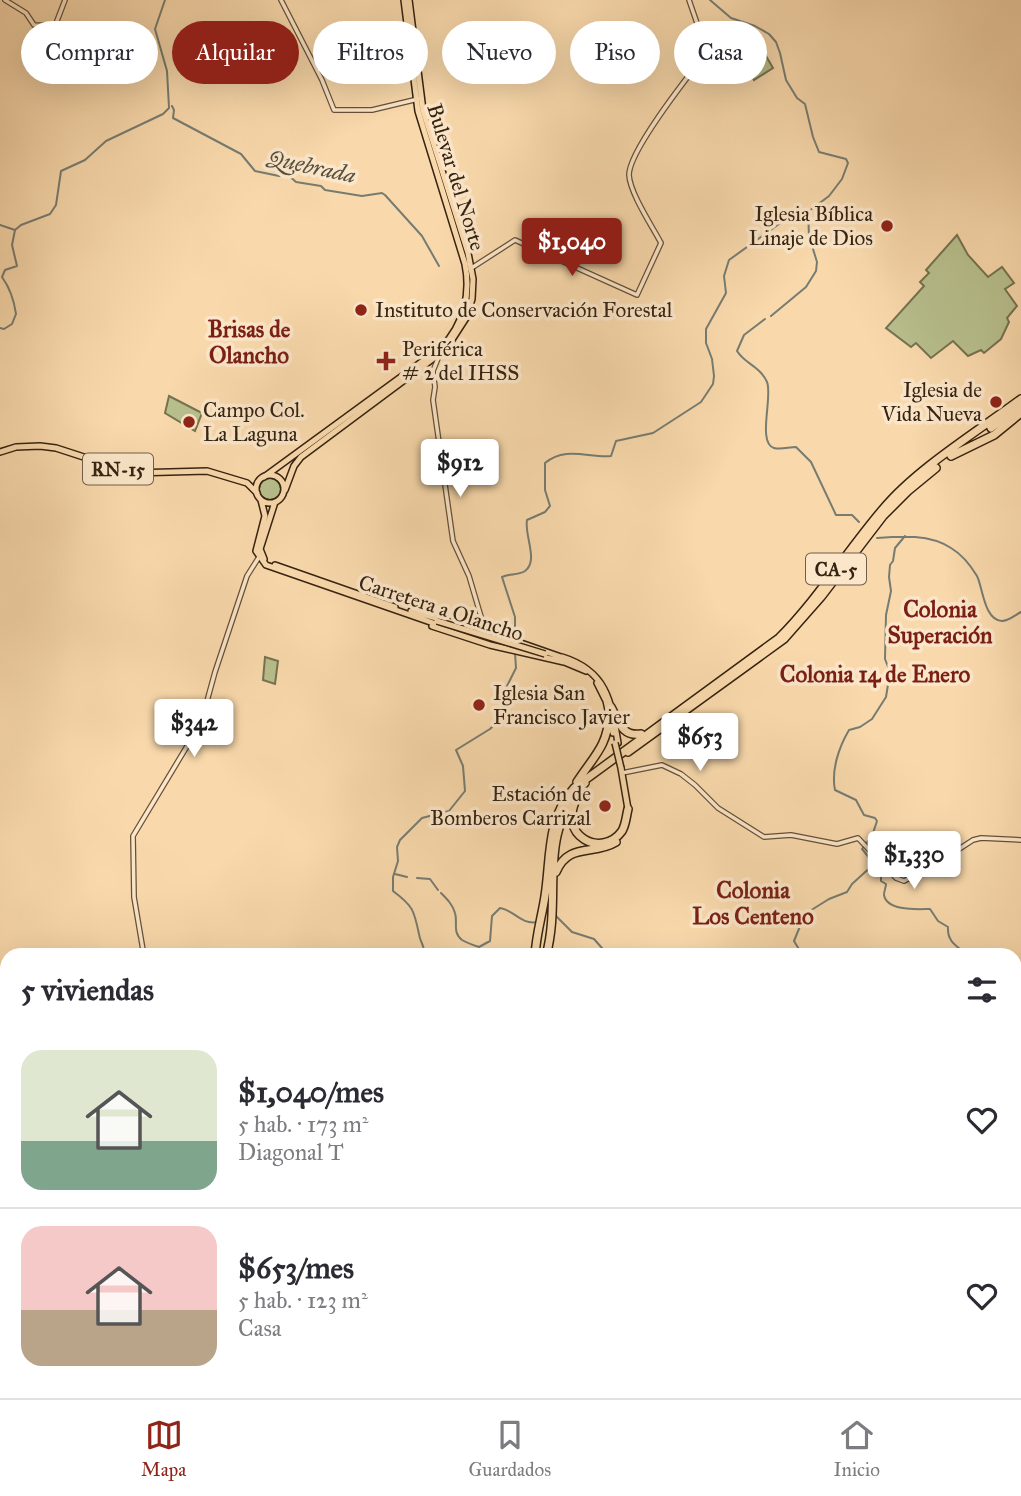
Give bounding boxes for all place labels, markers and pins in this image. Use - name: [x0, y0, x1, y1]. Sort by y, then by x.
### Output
- place label: Iglesia Bíblica Linaje de Dios: [749, 201, 873, 251]
- pin: $1,040: [515, 218, 629, 278]
- marker: Iglesia Bíblica Linaje de Dios: [879, 218, 895, 234]
- place label: Instituto de Conservación Forestal: [375, 297, 673, 323]
- marker: Instituto de Conservación Forestal: [353, 302, 369, 318]
- place label: Periférica # 2 del IHSS: [402, 336, 519, 386]
- marker: Periférica # 2 del IHSS: [376, 351, 396, 371]
- place label: Iglesia de Vida Nueva: [881, 377, 982, 427]
- marker: Iglesia de Vida Nueva: [988, 394, 1004, 410]
- place label: Campo Col. La Laguna: [203, 397, 305, 447]
- marker: Campo Col. La Laguna: [181, 414, 197, 430]
- pin: $912: [419, 440, 501, 499]
- place label: Iglesia San Francisco Javier: [493, 680, 630, 730]
- marker: Iglesia San Francisco Javier: [471, 697, 487, 713]
- pin: $342: [153, 700, 235, 759]
- pin: $653: [659, 714, 741, 773]
- place label: Estación de Bomberos Carrizal: [430, 781, 591, 831]
- marker: Estación de Bomberos Carrizal: [597, 798, 613, 814]
- pin: $1,330: [857, 832, 971, 891]

